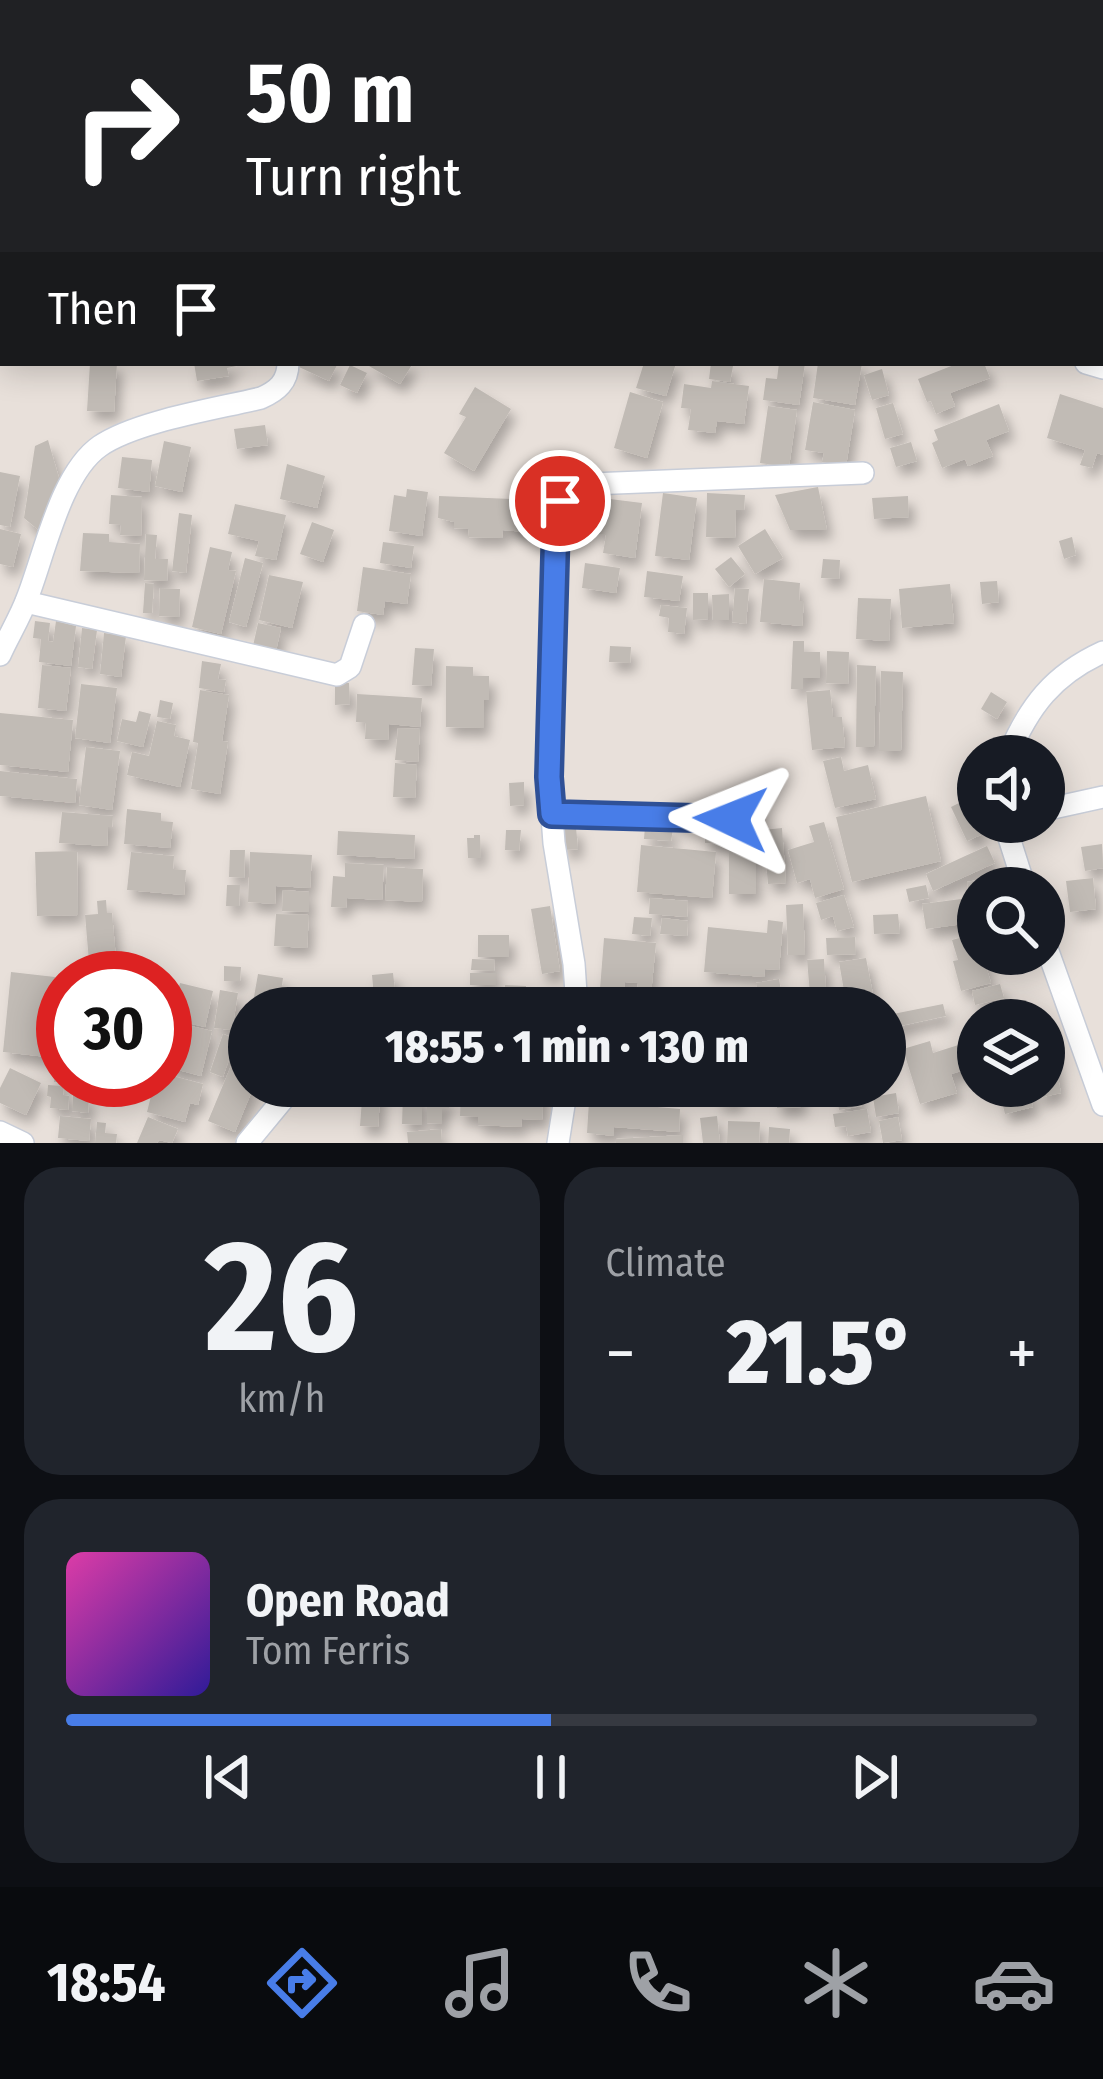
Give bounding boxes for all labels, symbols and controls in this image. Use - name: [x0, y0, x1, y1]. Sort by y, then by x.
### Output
- text: 50 m: [246, 43, 415, 144]
- icon: right: [48, 48, 204, 204]
- text: Turn right: [246, 145, 461, 209]
- icon: arrive: [163, 276, 229, 342]
- text: Then: [48, 282, 139, 336]
- pin: [509, 450, 611, 552]
- icon: arrive: [527, 468, 593, 534]
- map controls: [957, 735, 1065, 1107]
- button: sound: [957, 735, 1065, 843]
- position arrow: [668, 756, 794, 882]
- button: search: [957, 867, 1065, 975]
- speed limit sign: 30: [36, 951, 192, 1107]
- button: layers: [957, 999, 1065, 1107]
- text: 18:55 · 1 min · 130 m: [385, 1020, 749, 1074]
- text: 26: [205, 1204, 359, 1391]
- text: Climate: [606, 1240, 726, 1286]
- text: 21.5°: [727, 1299, 915, 1407]
- text: −: [606, 1314, 635, 1393]
- text: +: [1007, 1314, 1037, 1393]
- text: km/h: [238, 1376, 325, 1422]
- text: Open Road: [246, 1574, 450, 1628]
- text: Tom Ferris: [246, 1628, 410, 1674]
- icon: previous: [195, 1744, 261, 1810]
- icon: pause: [518, 1744, 584, 1810]
- icon: next: [842, 1744, 908, 1810]
- icon: directions: [260, 1941, 344, 2025]
- icon: music: [438, 1941, 522, 2025]
- icon: phone: [616, 1941, 700, 2025]
- icon: climate: [794, 1941, 878, 2025]
- icon: car: [972, 1941, 1056, 2025]
- text: 18:54: [47, 1951, 165, 2015]

